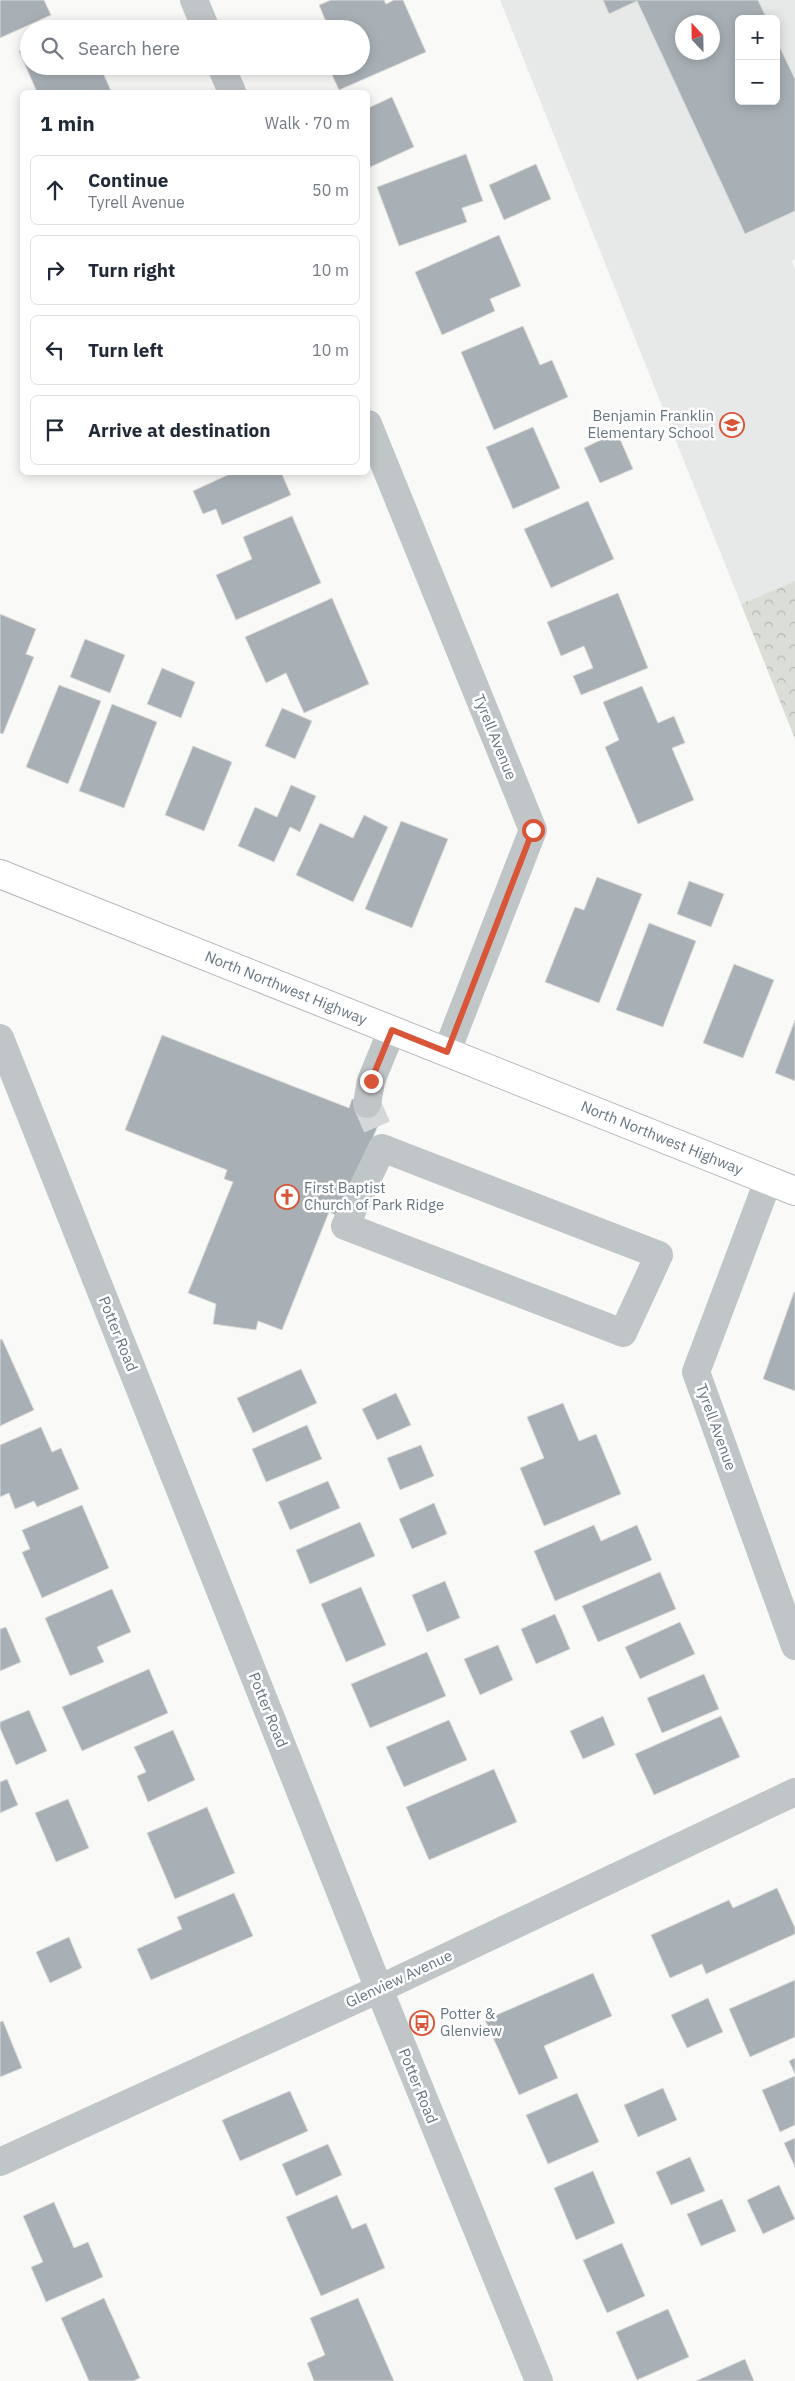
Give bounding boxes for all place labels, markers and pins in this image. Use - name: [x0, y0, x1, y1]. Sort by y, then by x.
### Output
- place label: Benjamin Franklin Elementary School: [587, 406, 714, 442]
- school or university icon: Benjamin Franklin Elementary School: [719, 412, 745, 438]
- place label: First Baptist Church of Park Ridge: [304, 1178, 444, 1214]
- church icon: First Baptist Church of Park Ridge: [274, 1184, 300, 1210]
- place label: Potter & Glenview: [440, 2004, 502, 2040]
- bus stop icon: Potter & Glenview: [409, 2010, 435, 2036]

